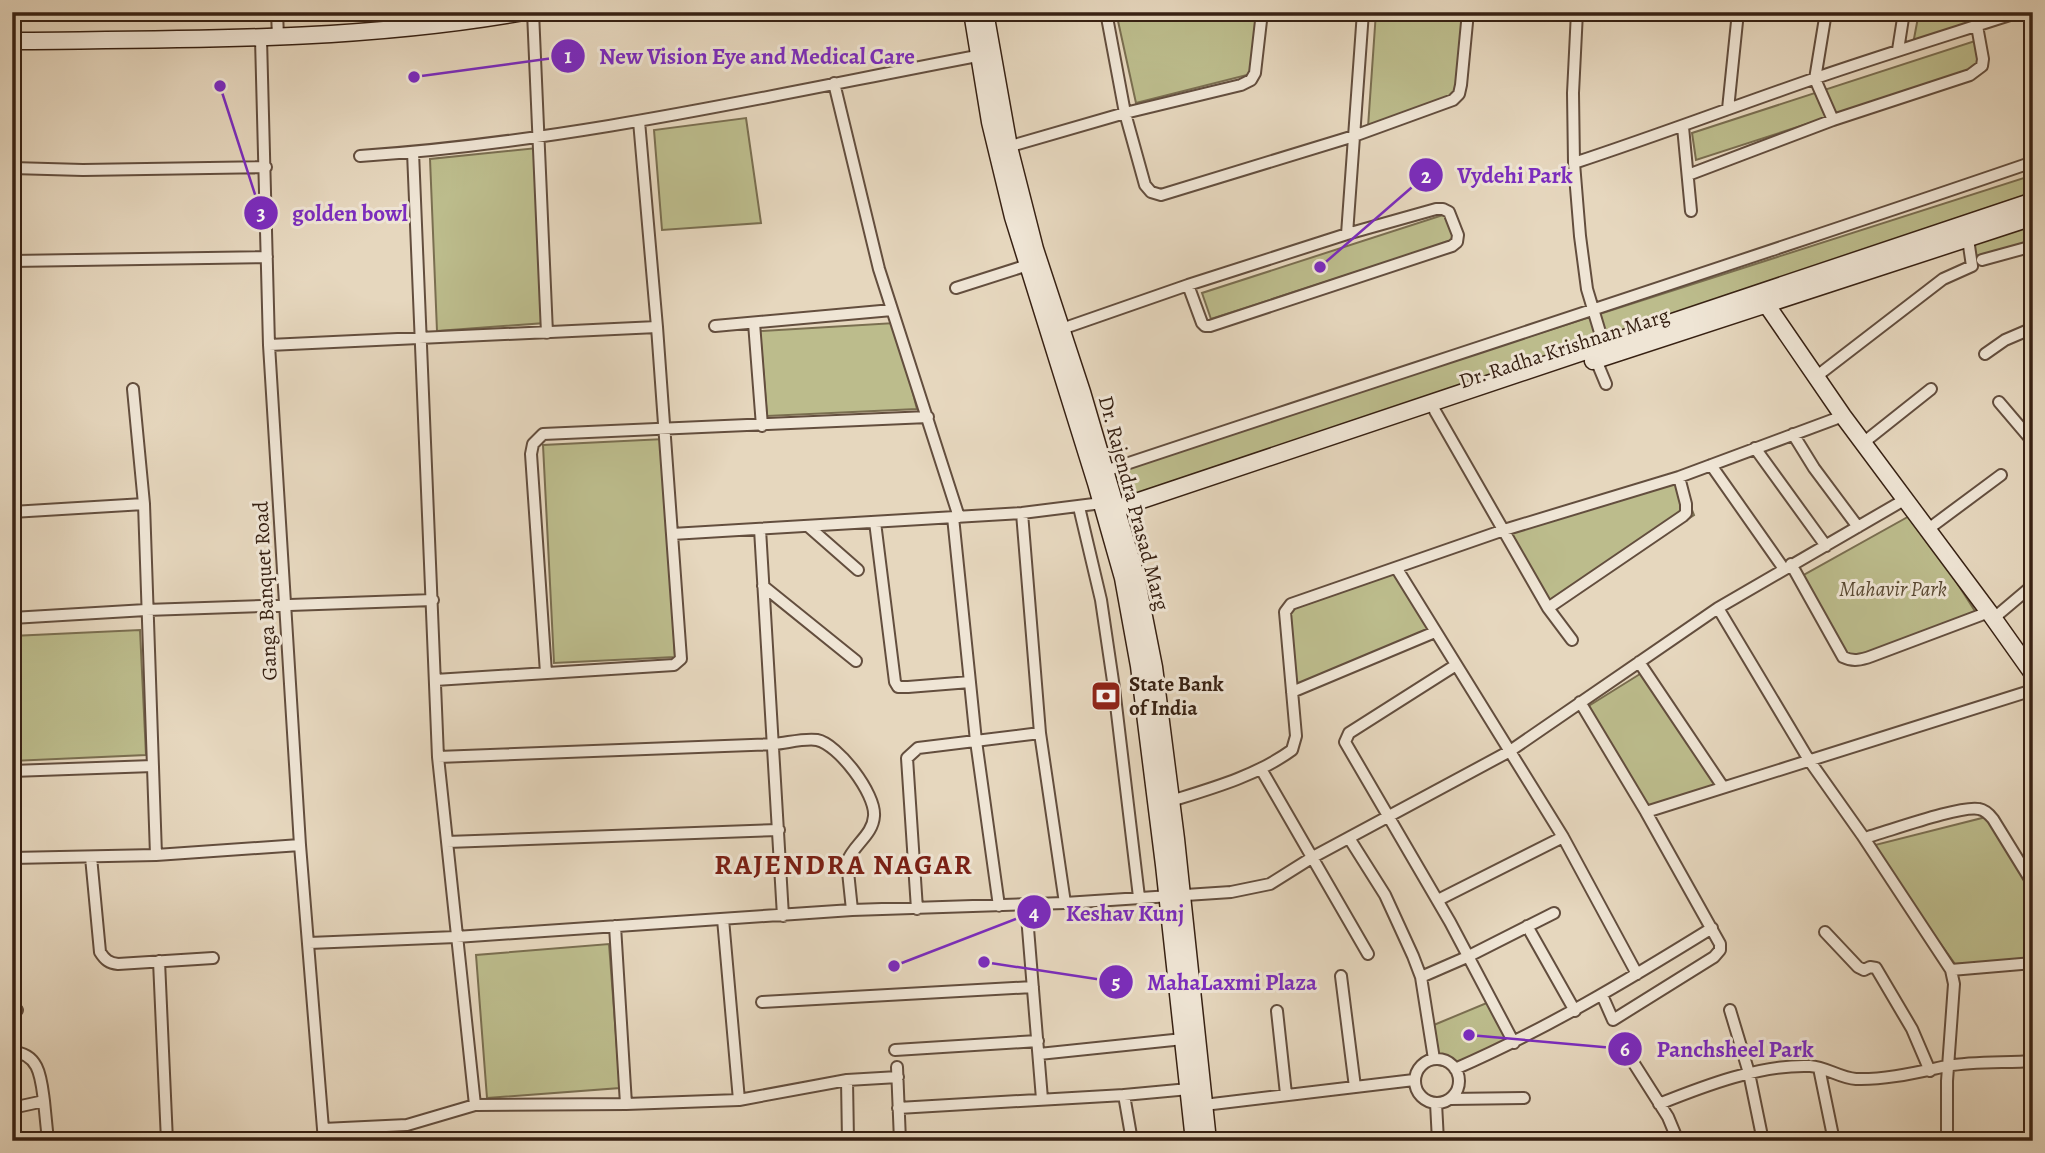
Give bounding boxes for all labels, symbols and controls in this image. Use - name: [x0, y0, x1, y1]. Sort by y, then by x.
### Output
- callout: New Vision Eye and Medical Care: [550, 34, 929, 78]
- text: New Vision Eye and Medical Care: [599, 41, 915, 72]
- text: 1: [564, 42, 572, 70]
- callout: Vydehi Park: [1408, 153, 1586, 197]
- text: Vydehi Park: [1456, 160, 1573, 191]
- text: 2: [1421, 162, 1431, 190]
- callout: golden bowl: [243, 191, 422, 235]
- text: golden bowl: [292, 198, 408, 229]
- text: 3: [256, 199, 266, 227]
- street label: Dr. Radha Krishnan Marg: [1455, 301, 1673, 395]
- street label: Dr. Rajendra Prasad Marg: [1092, 393, 1176, 614]
- street label: Ganga Banquet Road: [246, 500, 284, 681]
- park label: Mahavir Park: [1839, 575, 1947, 603]
- place label: State Bank of India: [1129, 670, 1224, 722]
- bank icon: State Bank of India: [1089, 679, 1123, 713]
- district label: RAJENDRA NAGAR: [714, 846, 974, 884]
- callout: Keshav Kunj: [1017, 890, 1199, 934]
- text: Keshav Kunj: [1066, 898, 1184, 929]
- text: 4: [1029, 899, 1039, 927]
- callout: MahaLaxmi Plaza: [1098, 960, 1332, 1004]
- text: MahaLaxmi Plaza: [1147, 967, 1317, 998]
- text: 5: [1112, 968, 1121, 996]
- callout: Panchsheel Park: [1608, 1027, 1828, 1071]
- text: Panchsheel Park: [1656, 1034, 1814, 1065]
- text: 6: [1620, 1035, 1630, 1063]

